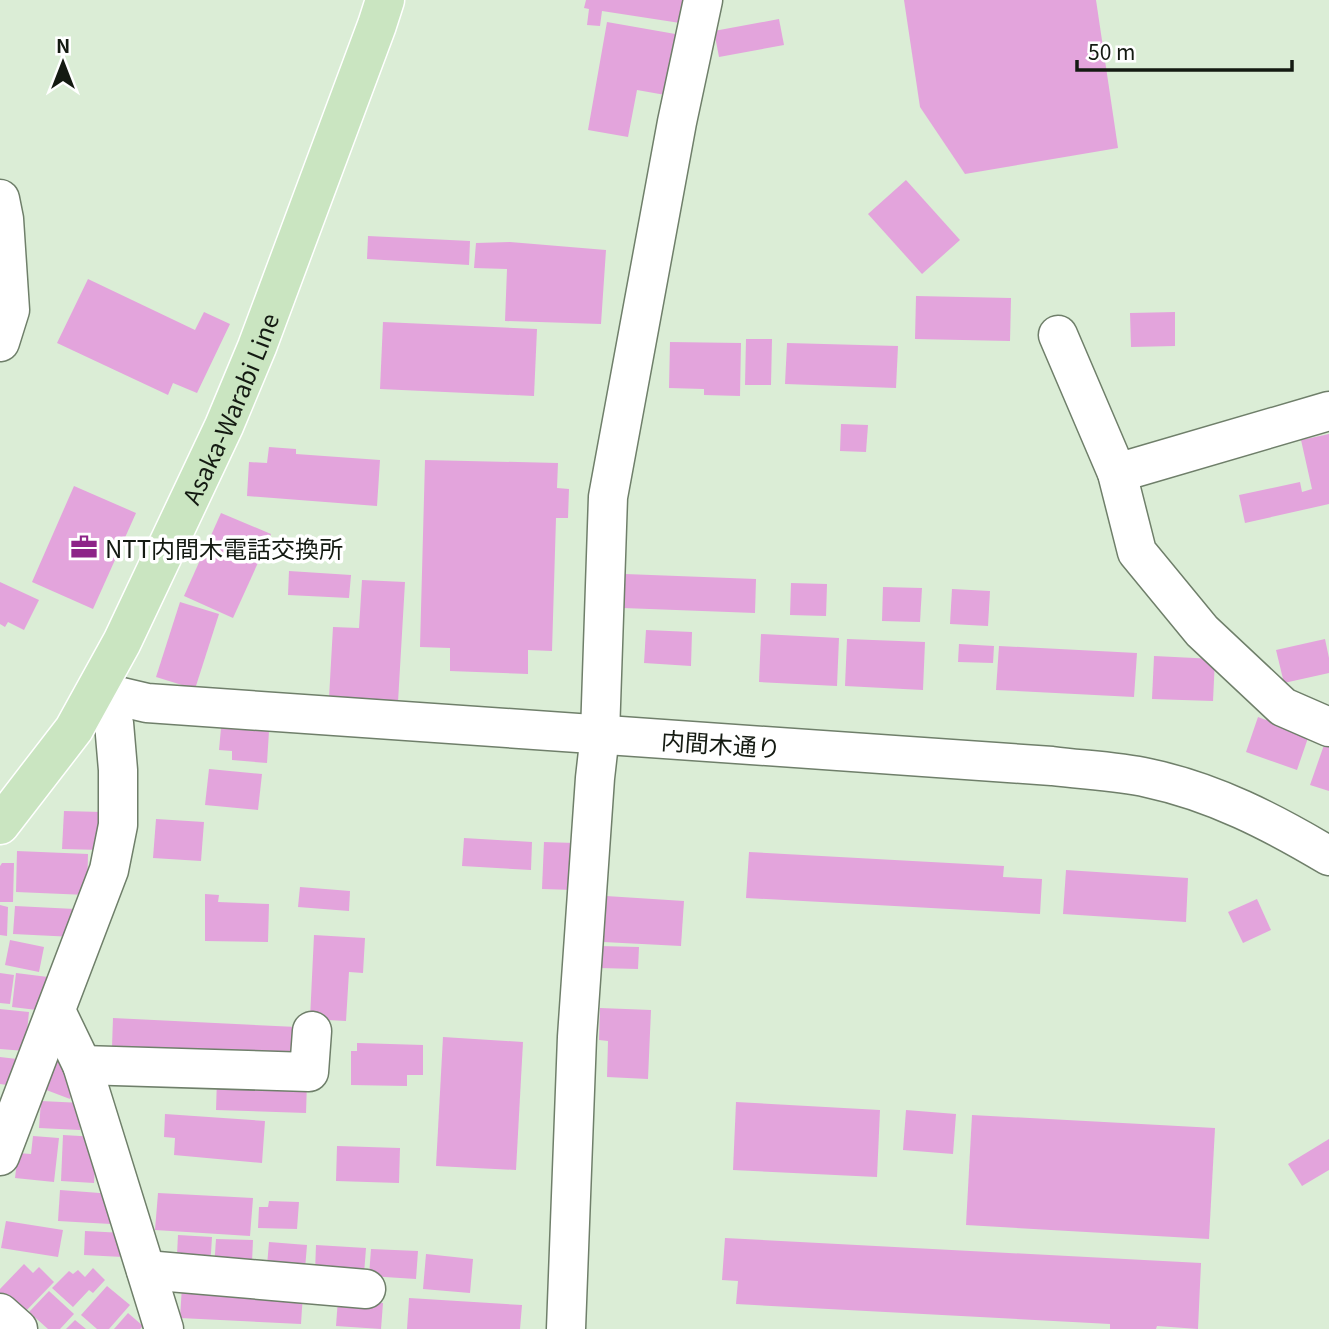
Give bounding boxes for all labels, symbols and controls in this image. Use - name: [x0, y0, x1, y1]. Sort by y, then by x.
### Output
- north arrow: [28, 28, 98, 98]
- scale bar: [1077, 28, 1292, 72]
- text: N: [56, 31, 70, 58]
- text: 50 m: [1088, 36, 1135, 66]
- street label: Asaka-Warabi Line: [172, 308, 286, 509]
- place label: NTT内間木電話交換所: [105, 530, 343, 565]
- office icon: NTT内間木電話交換所: [69, 532, 99, 562]
- street label: 内間木通り: [660, 721, 782, 765]

